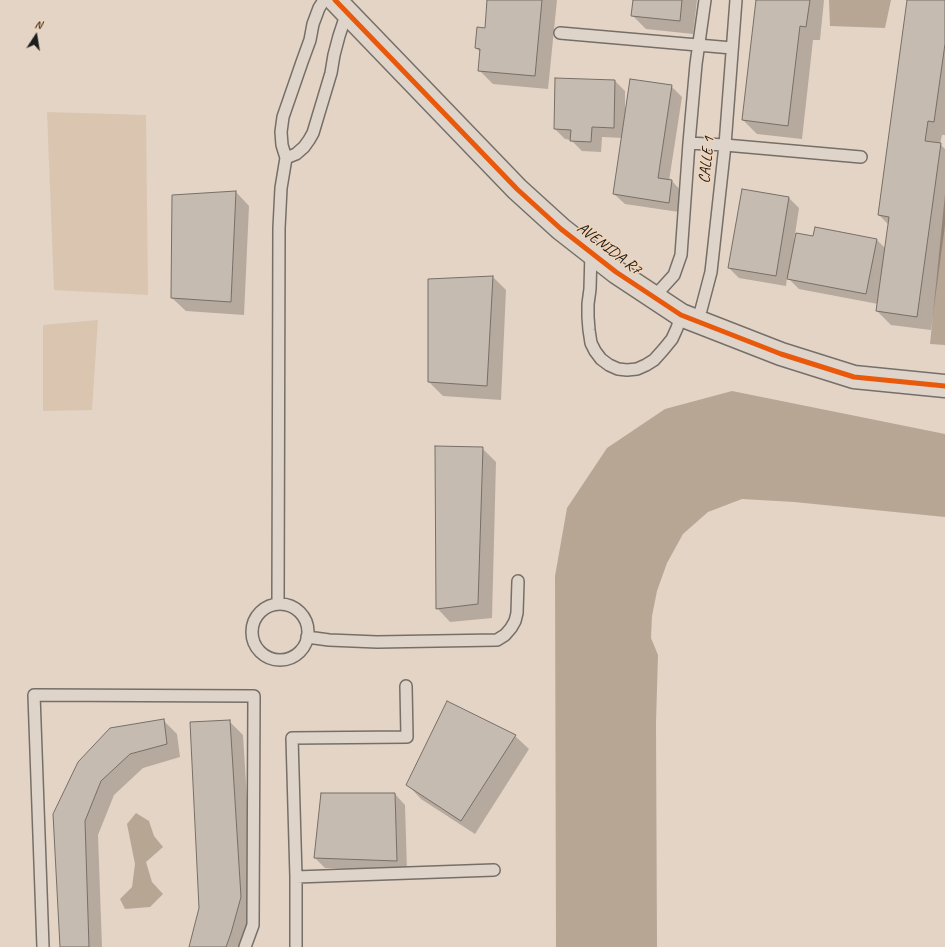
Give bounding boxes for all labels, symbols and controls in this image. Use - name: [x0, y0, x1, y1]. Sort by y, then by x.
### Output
- north arrow: [16, 16, 56, 56]
- text: N: [34, 17, 43, 32]
- street label: CALLE 1: [695, 136, 719, 184]
- street label: AVENIDA R7: [573, 219, 645, 279]

